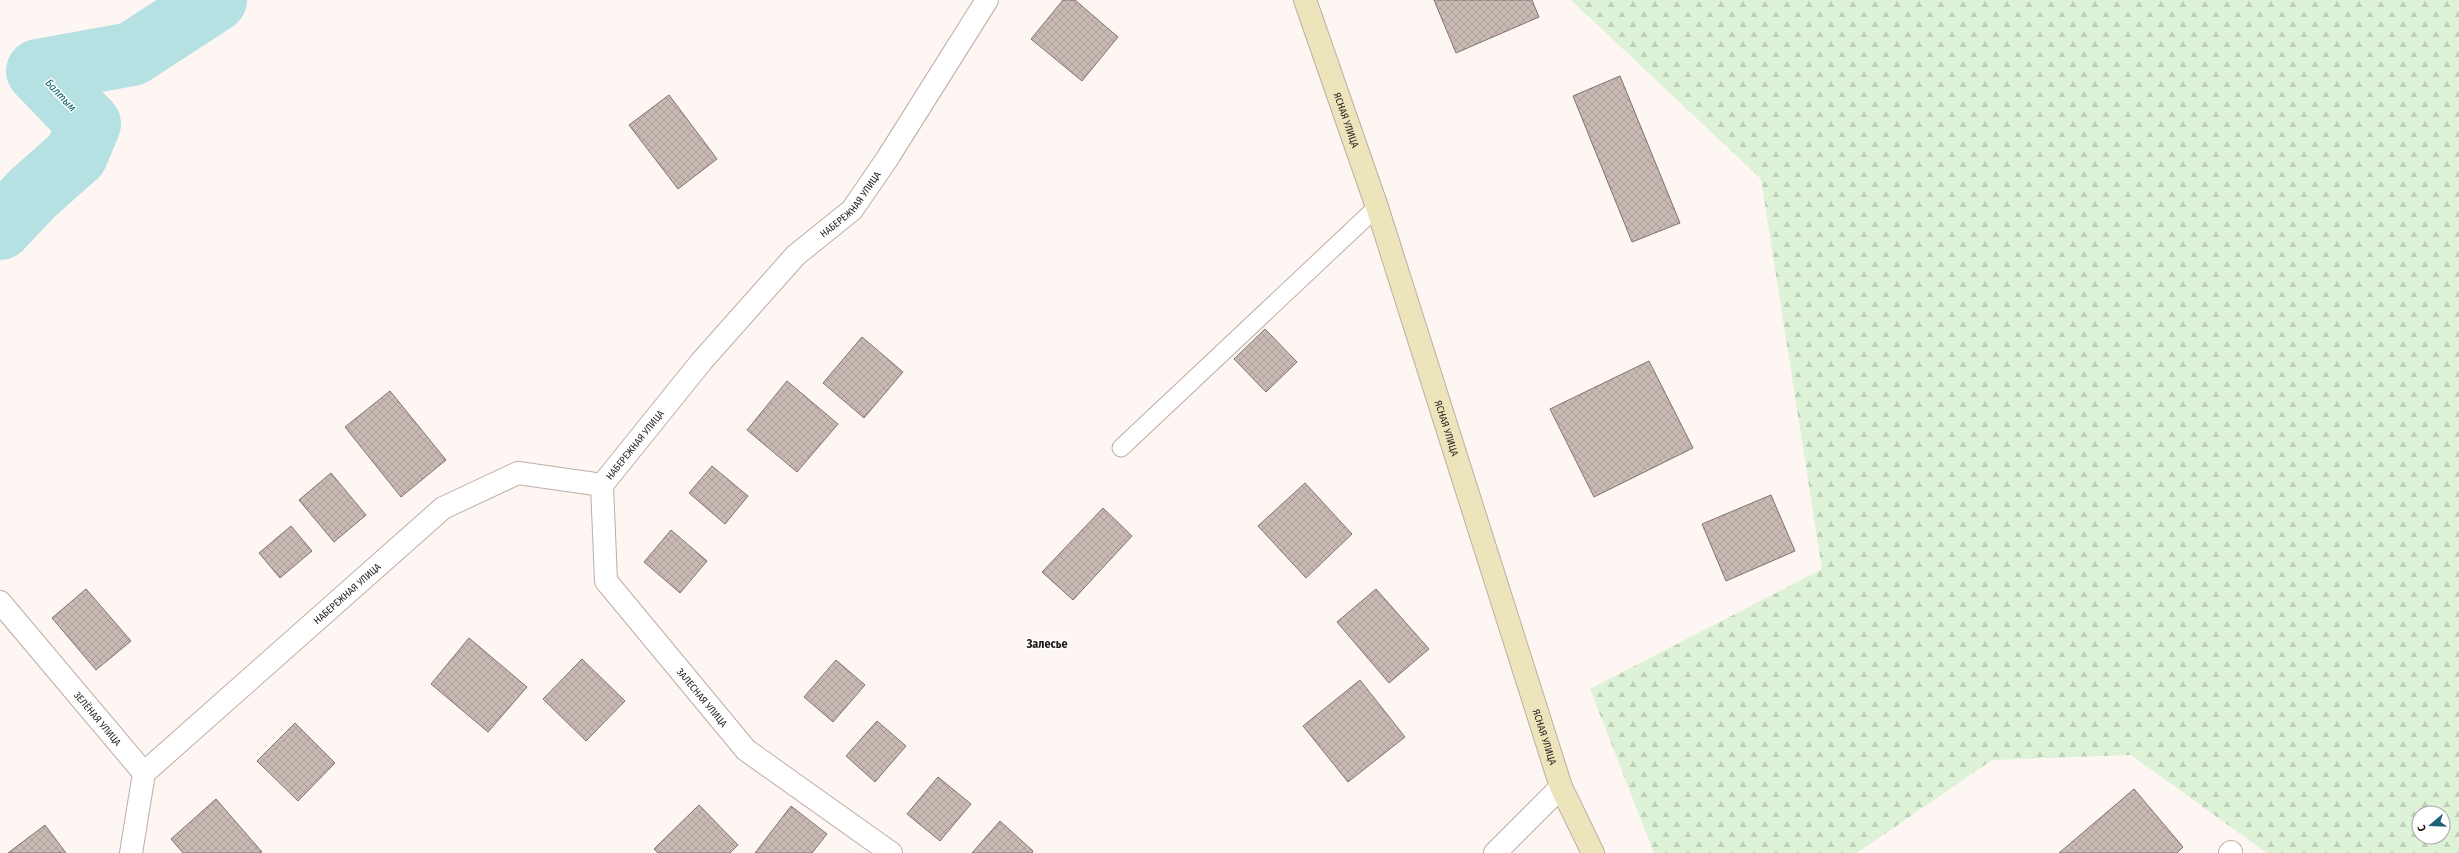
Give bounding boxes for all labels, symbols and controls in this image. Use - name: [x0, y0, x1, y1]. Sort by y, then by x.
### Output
- water label: Балтым: [42, 77, 79, 114]
- street label: ЯСНАЯ УЛИЦА: [1331, 91, 1361, 150]
- street label: НАБЕРЕЖНАЯ УЛИЦА: [818, 169, 884, 240]
- street label: ЯСНАЯ УЛИЦА: [1432, 399, 1461, 458]
- street label: НАБЕРЕЖНАЯ УЛИЦА: [604, 408, 667, 482]
- street label: НАБЕРЕЖНАЯ УЛИЦА: [311, 561, 384, 627]
- district label: Залесье: [1025, 637, 1068, 651]
- street label: ЗАЛЕСНАЯ УЛИЦА: [674, 666, 730, 730]
- street label: ЗЕЛЁНАЯ УЛИЦА: [71, 689, 124, 749]
- street label: ЯСНАЯ УЛИЦА: [1530, 708, 1559, 767]
- north arrow: [2411, 805, 2451, 845]
- text: С: [2415, 823, 2429, 833]

